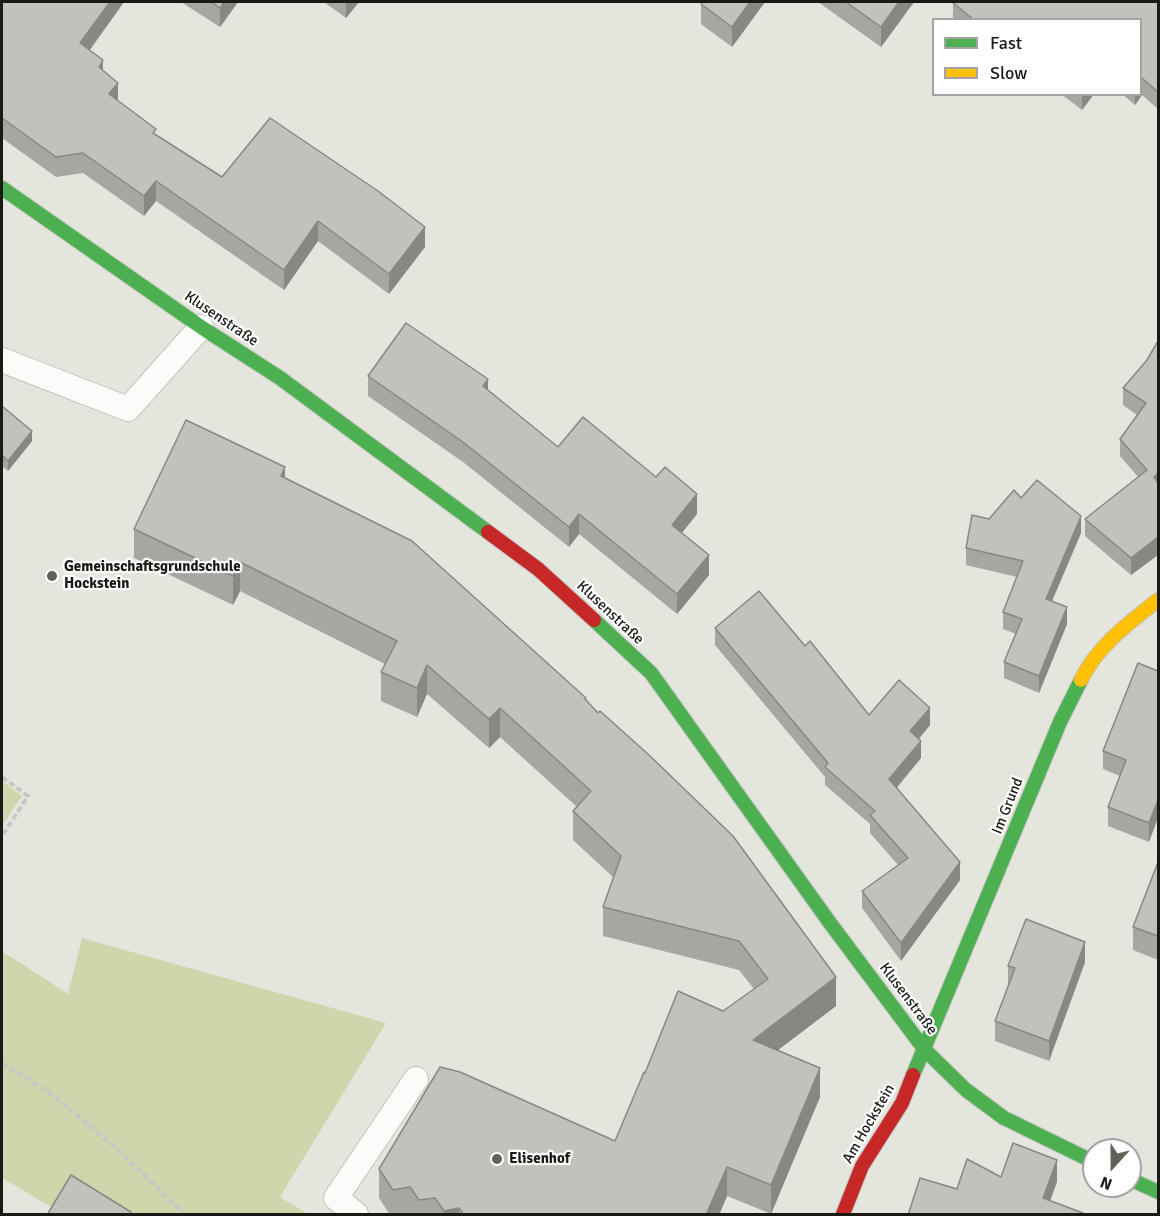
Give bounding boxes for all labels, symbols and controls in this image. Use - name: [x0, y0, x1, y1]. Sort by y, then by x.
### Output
- legend: [932, 18, 1142, 96]
- text: Fast: [990, 32, 1022, 54]
- text: Slow: [990, 62, 1027, 84]
- street label: Klusenstraße: [181, 288, 261, 350]
- place label: Gemeinschaftsgrundschule Hockstein: [64, 558, 241, 593]
- marker: Gemeinschaftsgrundschule Hockstein: [45, 569, 59, 583]
- street label: Klusenstraße: [573, 577, 647, 649]
- street label: Im Grund: [989, 775, 1027, 837]
- street label: Klusenstraße: [875, 959, 941, 1039]
- street label: Am Hockstein: [839, 1081, 899, 1167]
- north arrow: [1082, 1138, 1142, 1198]
- place label: Elisenhof: [509, 1150, 570, 1168]
- marker: Elisenhof: [490, 1152, 504, 1166]
- text: N: [1097, 1172, 1115, 1194]

